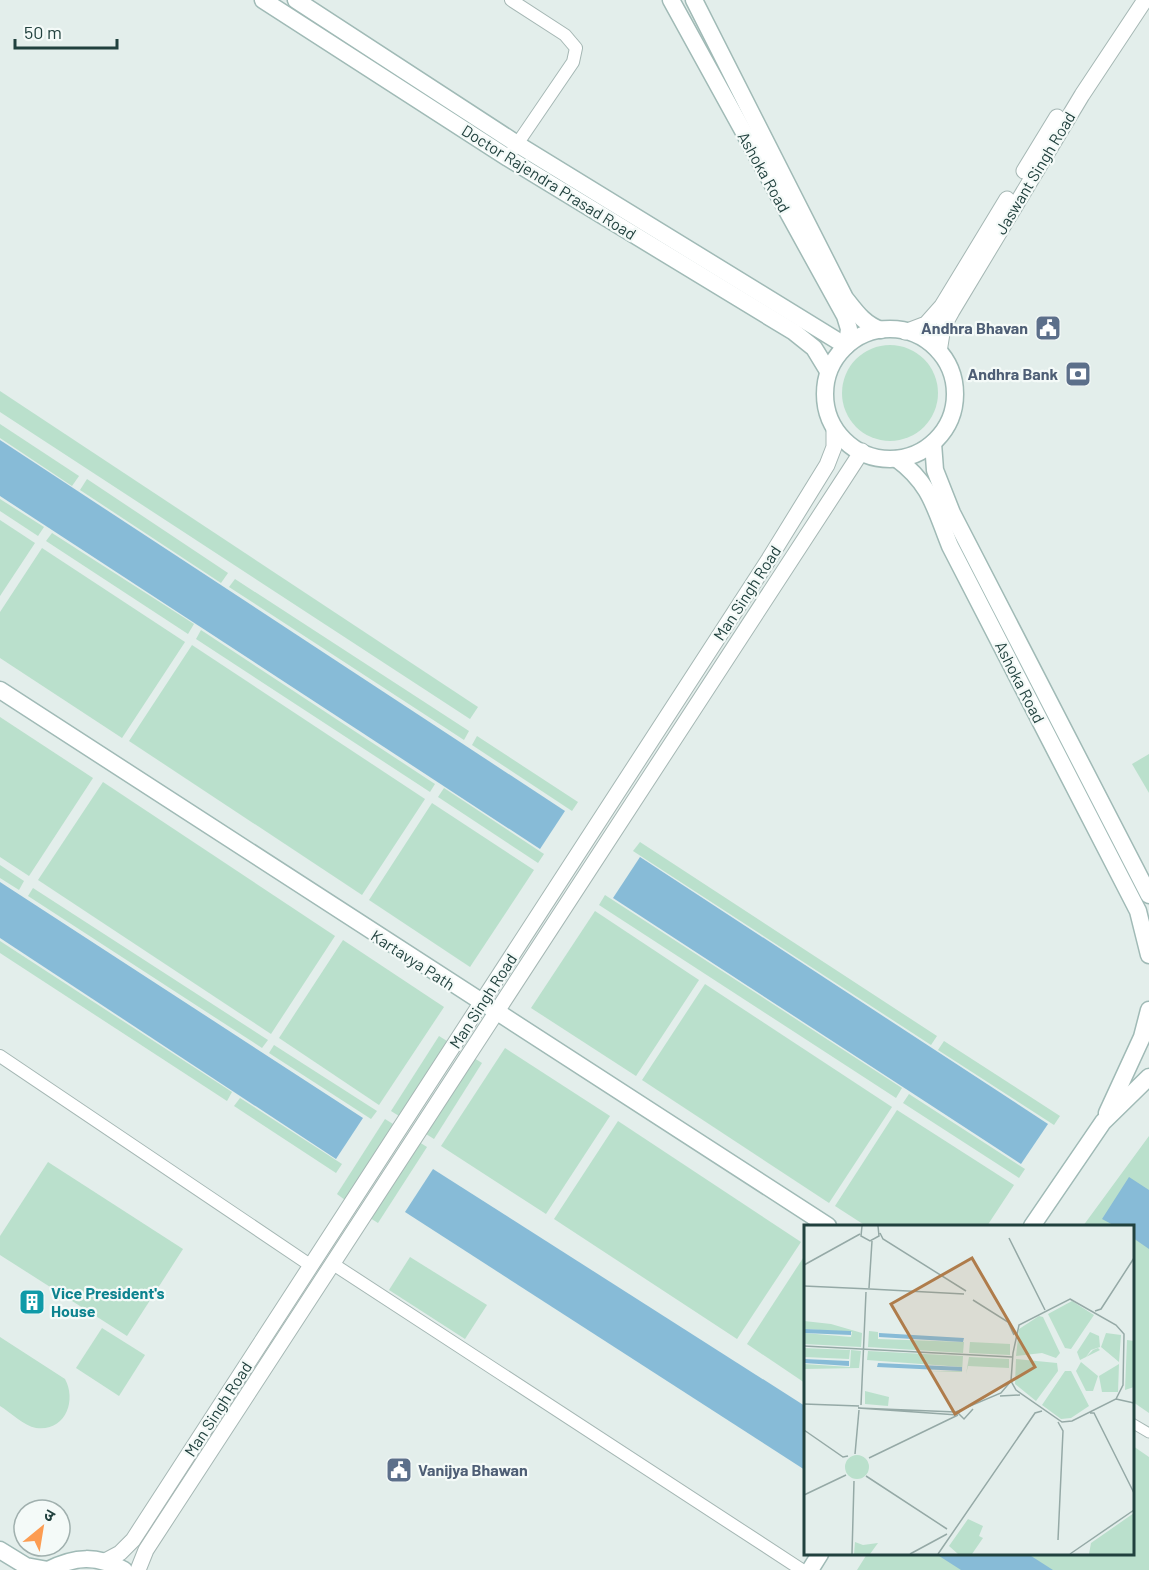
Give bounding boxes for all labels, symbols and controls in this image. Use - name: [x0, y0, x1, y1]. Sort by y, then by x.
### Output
- scale bar: [15, 12, 117, 50]
- text: 50 m: [24, 21, 62, 43]
- street label: Jaswant Singh Road: [990, 108, 1079, 237]
- street label: Doctor Rajendra Prasad Road: [459, 120, 640, 243]
- street label: Ashoka Road: [734, 128, 794, 215]
- public building icon: Andhra Bhavan: [1033, 313, 1063, 343]
- place label: Andhra Bhavan: [921, 318, 1028, 337]
- bank icon: Andhra Bank: [1063, 359, 1093, 389]
- place label: Andhra Bank: [967, 364, 1058, 383]
- street label: Man Singh Road: [709, 542, 784, 644]
- street label: Ashoka Road: [992, 638, 1049, 726]
- street label: Kartavya Path: [368, 925, 459, 994]
- street label: Man Singh Road: [445, 950, 520, 1052]
- inset map: [804, 1225, 1134, 1555]
- place label: Vice President's House: [51, 1283, 165, 1320]
- building icon: Vice President's House: [17, 1287, 47, 1317]
- street label: Man Singh Road: [180, 1358, 255, 1460]
- public building icon: Vanijya Bhawan: [384, 1455, 414, 1485]
- place label: Vanijya Bhawan: [418, 1460, 528, 1479]
- north arrow: [12, 1498, 72, 1558]
- text: उ: [41, 1504, 59, 1525]

